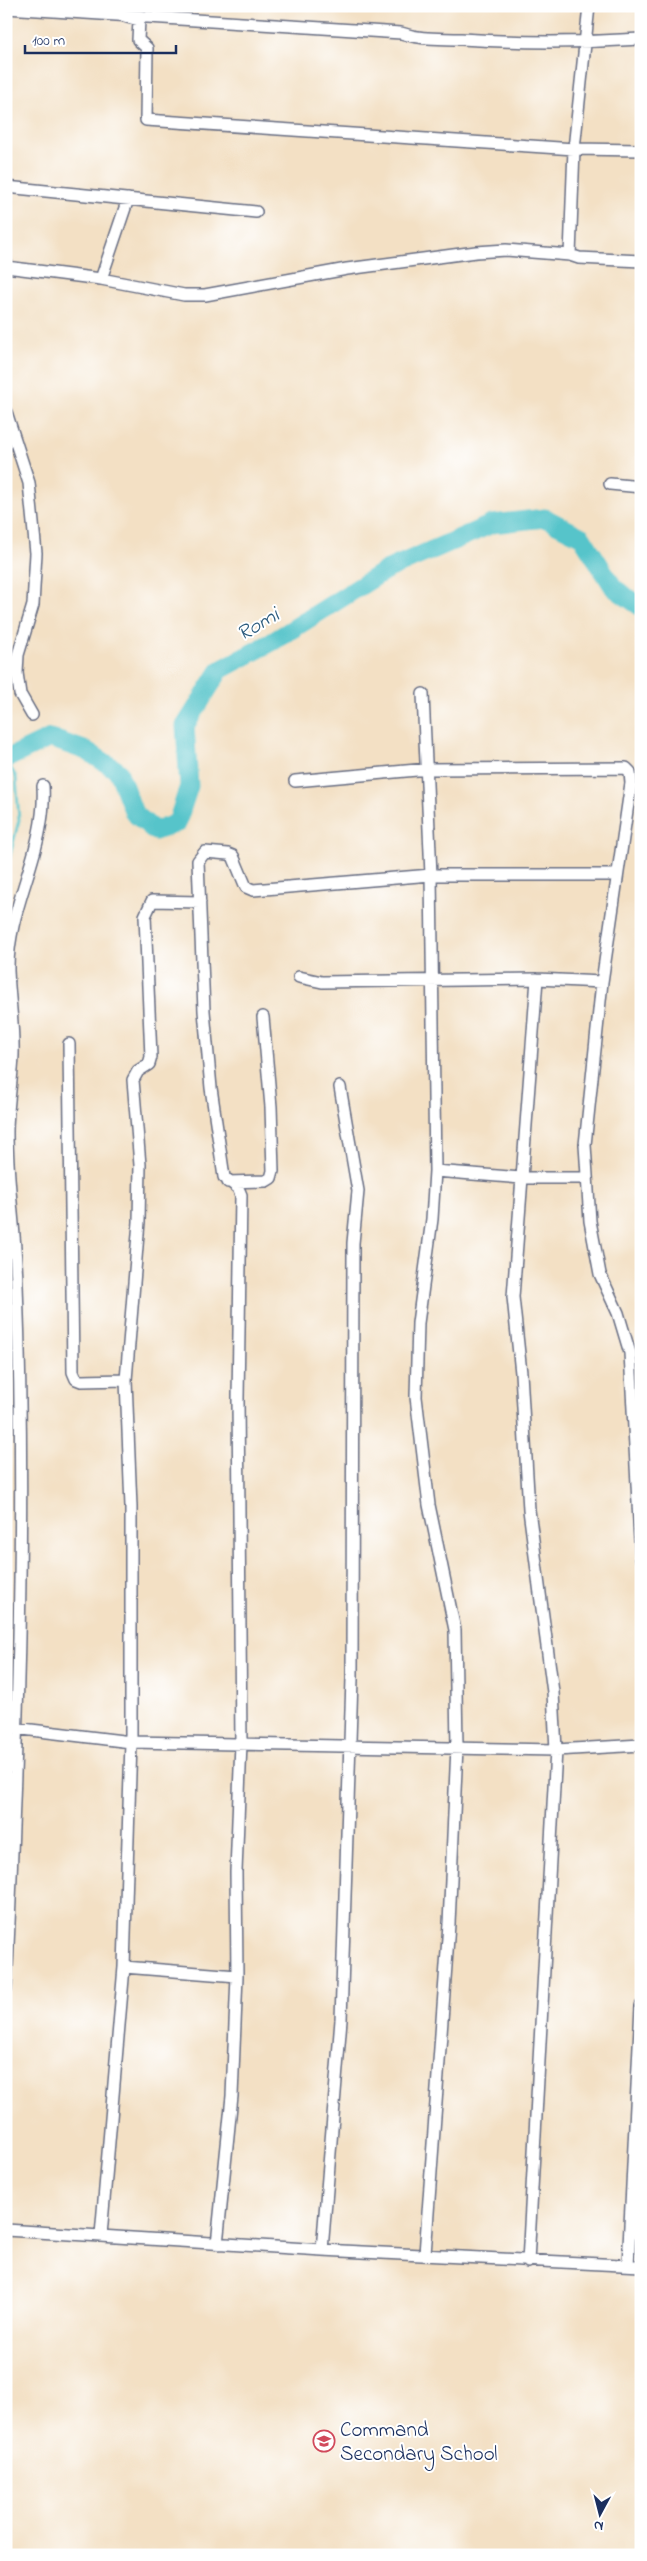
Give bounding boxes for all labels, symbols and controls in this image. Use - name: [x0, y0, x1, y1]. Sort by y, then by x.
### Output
- scale bar: [25, 22, 176, 54]
- text: 100 m: [32, 30, 65, 52]
- water label: Romi: [231, 600, 288, 651]
- place label: Command Secondary School: [340, 2416, 498, 2472]
- school or university icon: Command Secondary School: [312, 2429, 336, 2453]
- north arrow: [574, 2488, 624, 2538]
- text: N: [593, 2514, 605, 2536]

